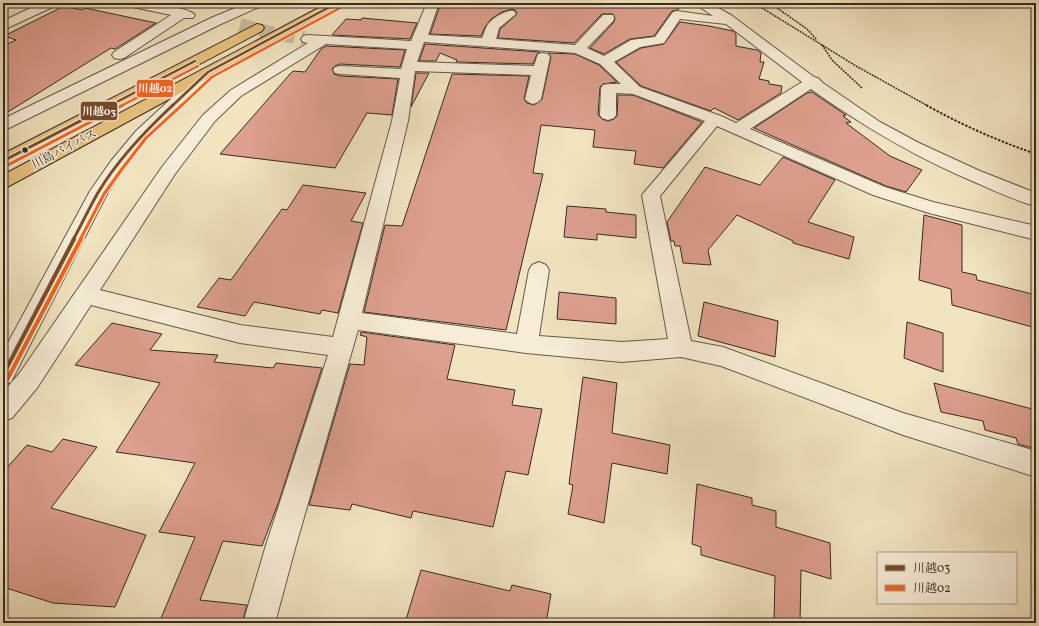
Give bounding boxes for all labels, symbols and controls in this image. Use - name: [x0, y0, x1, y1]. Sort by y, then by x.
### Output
- line badge: 川越02: [136, 79, 174, 98]
- text: 川越02: [138, 82, 173, 97]
- line badge: 川越03: [80, 101, 118, 121]
- text: 川越03: [82, 105, 117, 120]
- street label: 川島バイパス: [29, 126, 100, 174]
- unlabelled marker: [20, 145, 30, 155]
- legend: [877, 552, 1017, 604]
- text: 川越03: [913, 561, 950, 577]
- text: 川越02: [913, 581, 951, 597]

